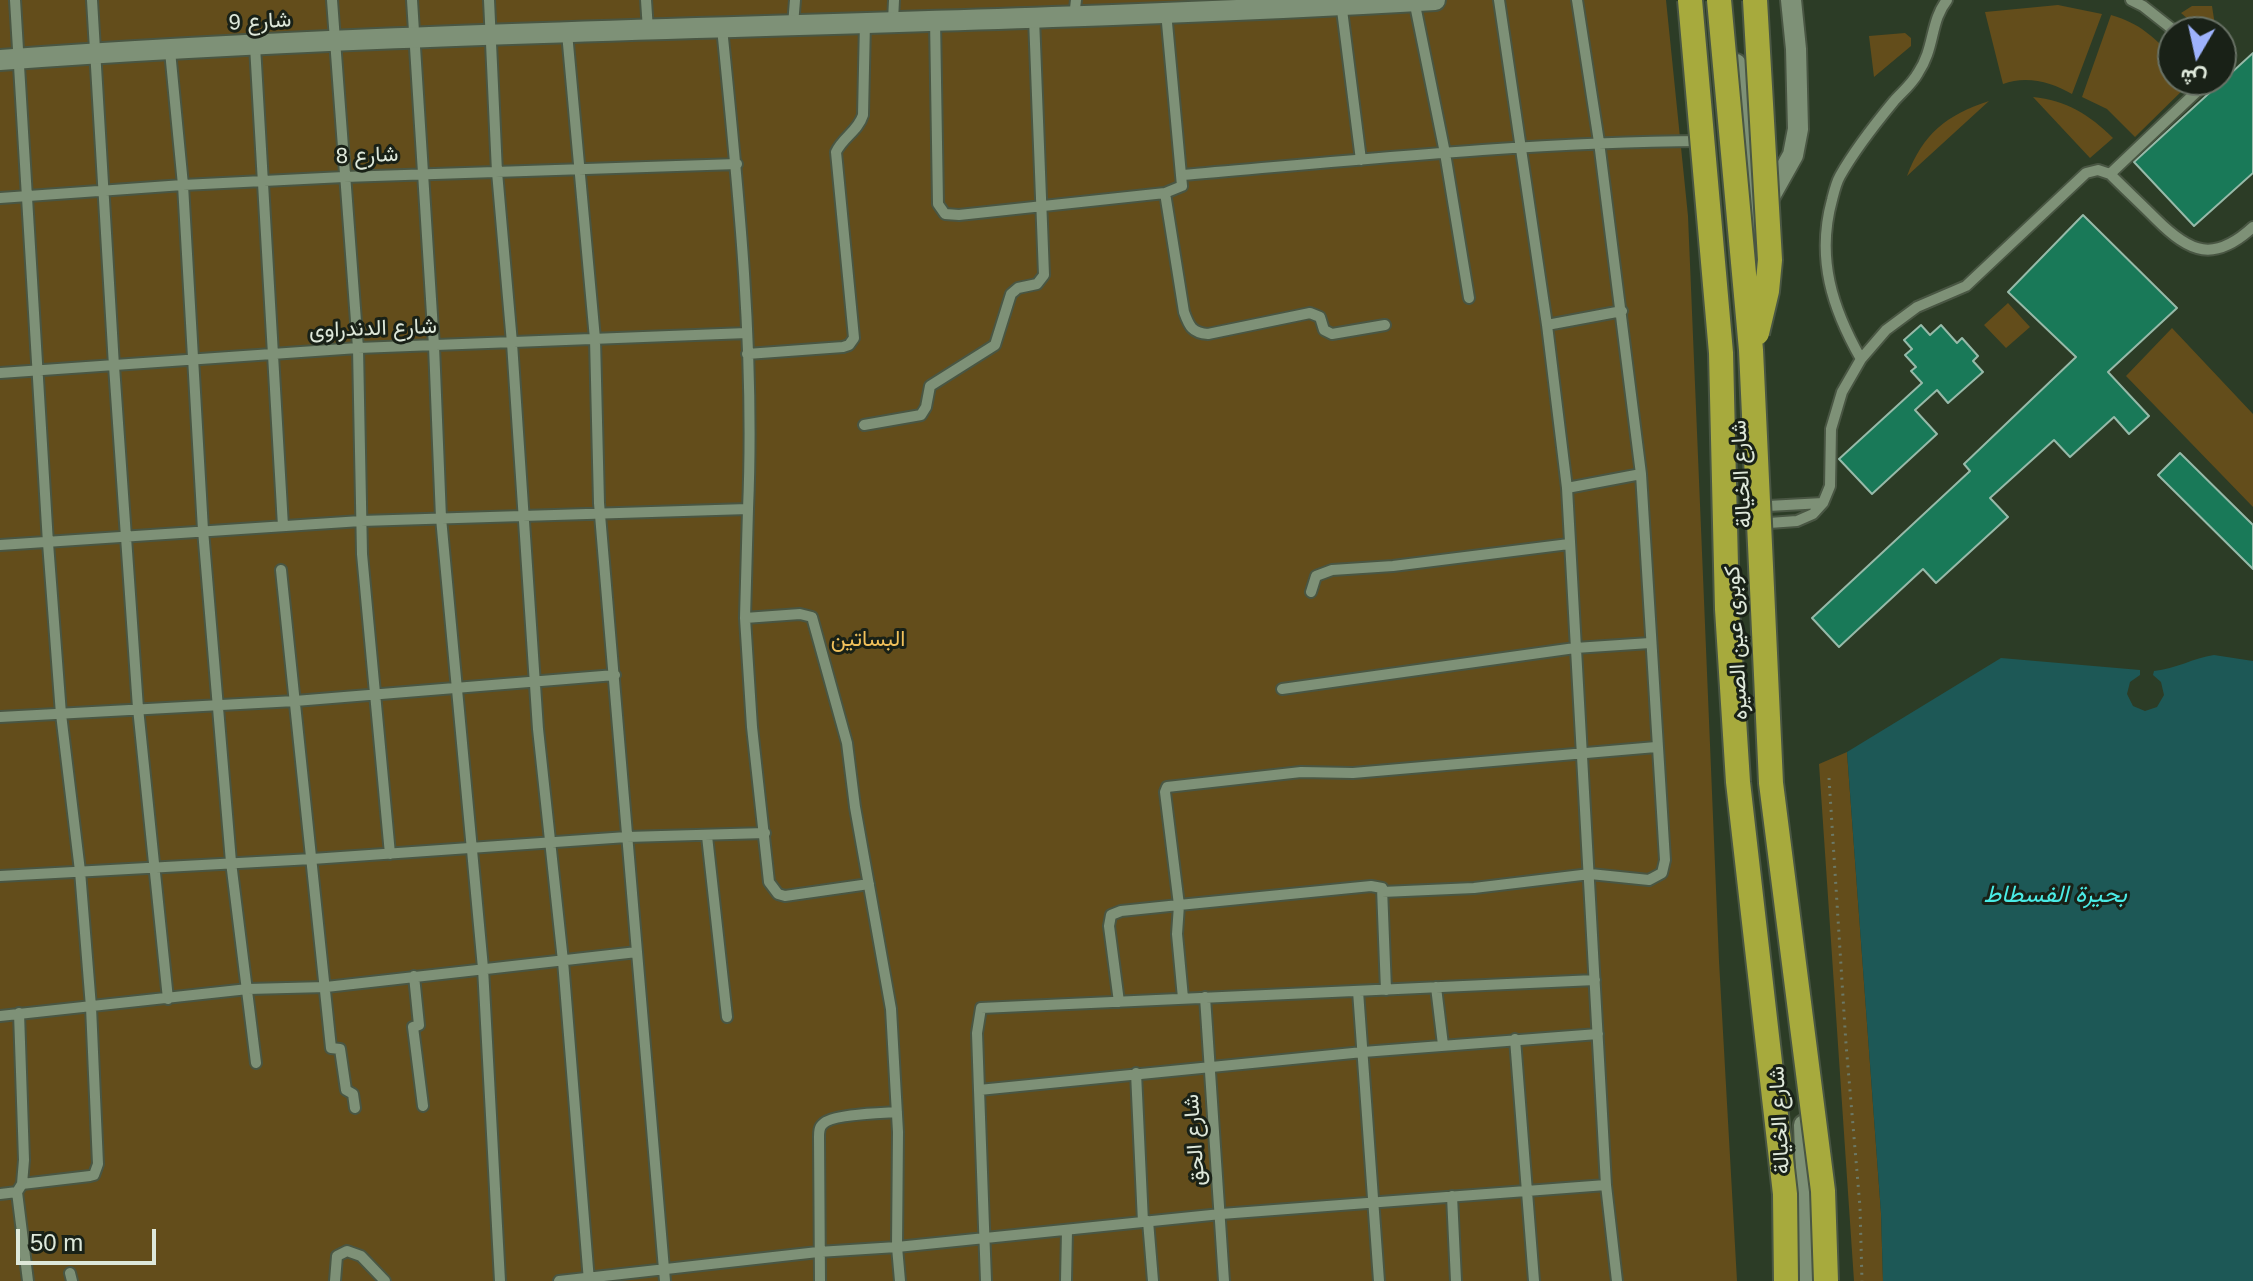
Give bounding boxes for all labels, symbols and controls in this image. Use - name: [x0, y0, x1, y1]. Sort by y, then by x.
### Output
- street label: شارع 9: [228, 7, 292, 37]
- north arrow: [2157, 16, 2237, 96]
- text: ش: [2178, 64, 2208, 93]
- street label: شارع 8: [335, 142, 399, 170]
- street label: شارع الدندراوى: [309, 314, 437, 344]
- street label: شارع الخيالة: [1726, 419, 1758, 529]
- street label: كوبرى عين الصيره: [1720, 565, 1754, 721]
- park label: البساتين: [831, 627, 905, 653]
- water label: بحيرة الفسطاط: [1983, 881, 2127, 909]
- street label: شارع الخيالة: [1764, 1065, 1796, 1175]
- street label: شارع الحق: [1179, 1093, 1211, 1187]
- scale bar: [20, 1213, 160, 1263]
- text: 50 m: [30, 1229, 83, 1256]

